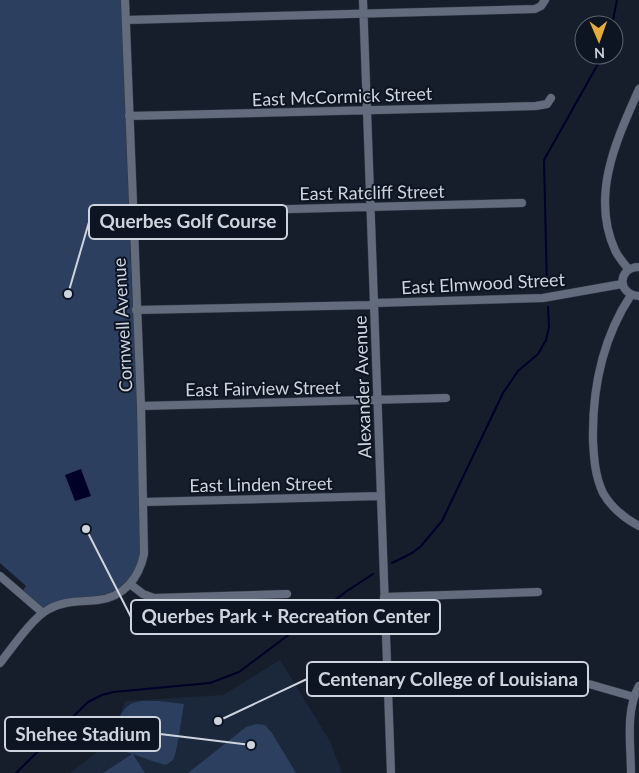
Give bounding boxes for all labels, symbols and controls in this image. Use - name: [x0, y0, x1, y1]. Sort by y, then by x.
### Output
- north arrow: [574, 15, 624, 65]
- text: N: [594, 45, 605, 62]
- street label: East McCormick Street: [251, 82, 433, 110]
- street label: East Ratcliff Street: [299, 180, 445, 204]
- callout: Querbes Golf Course: [89, 205, 287, 239]
- text: Querbes Golf Course: [99, 209, 277, 232]
- street label: Cornwell Avenue: [108, 257, 136, 393]
- street label: East Elmwood Street: [401, 268, 566, 298]
- street label: Alexander Avenue: [349, 315, 375, 459]
- street label: East Fairview Street: [185, 376, 342, 400]
- street label: East Linden Street: [189, 472, 333, 496]
- callout: Querbes Park + Recreation Center: [131, 600, 440, 634]
- text: Querbes Park + Recreation Center: [142, 604, 431, 627]
- callout: Centenary College of Louisiana: [307, 662, 588, 696]
- text: Centenary College of Louisiana: [318, 667, 578, 690]
- callout: Shehee Stadium: [5, 717, 160, 751]
- text: Shehee Stadium: [15, 722, 151, 745]

